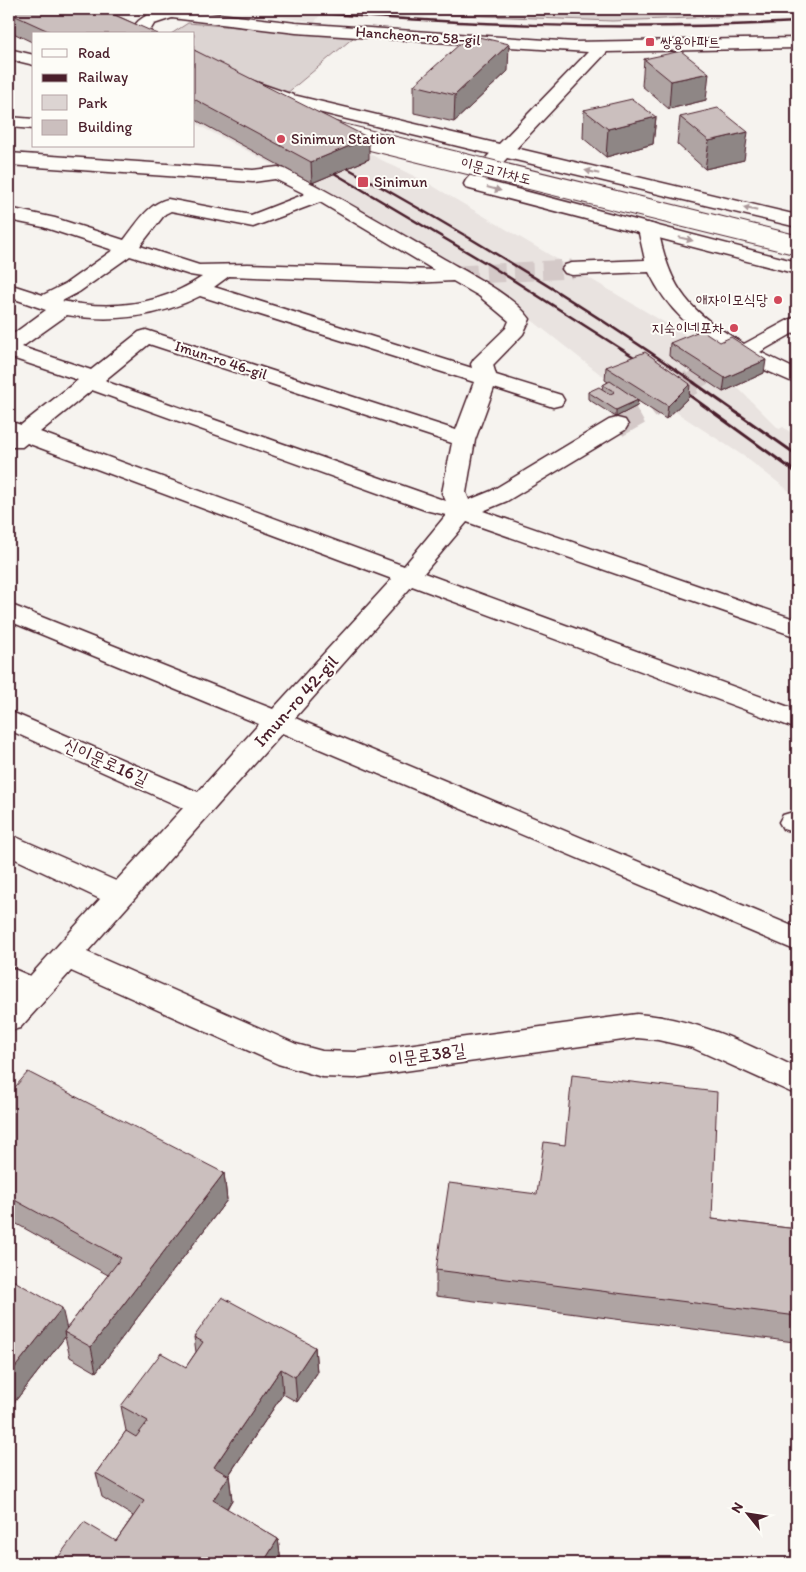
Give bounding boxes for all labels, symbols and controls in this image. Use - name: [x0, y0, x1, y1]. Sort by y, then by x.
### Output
- street label: Hancheon-ro 58-gil: [355, 23, 482, 49]
- legend: [32, 32, 195, 148]
- place label: 쌍용아파트: [660, 33, 720, 51]
- marker: 쌍용아파트: [644, 36, 656, 48]
- text: Road: [78, 44, 111, 62]
- text: Railway: [78, 68, 128, 86]
- text: Park: [78, 94, 108, 112]
- text: Building: [78, 118, 132, 136]
- place label: Sinimun Station: [291, 130, 396, 148]
- marker: Sinimun Station: [275, 133, 287, 145]
- street label: 이문고가차도: [459, 154, 533, 188]
- one-way arrow: [584, 168, 599, 176]
- place label: Sinimun: [374, 173, 428, 191]
- marker: Sinimun: [356, 175, 370, 189]
- one-way arrow: [487, 185, 502, 193]
- one-way arrow: [742, 205, 757, 213]
- one-way arrow: [678, 235, 693, 243]
- place label: 애자이모식당: [696, 291, 768, 309]
- marker: 애자이모식당: [772, 294, 784, 306]
- place label: 지숙이네포차: [652, 319, 724, 337]
- marker: 지숙이네포차: [728, 322, 740, 334]
- street label: Imun-ro 46-gil: [172, 337, 270, 384]
- street label: Imun-ro 42-gil: [249, 651, 343, 751]
- street label: 신이문로16길: [60, 734, 152, 791]
- street label: 이문로38길: [387, 1039, 467, 1071]
- north arrow: [724, 1490, 774, 1540]
- text: N: [727, 1499, 747, 1516]

